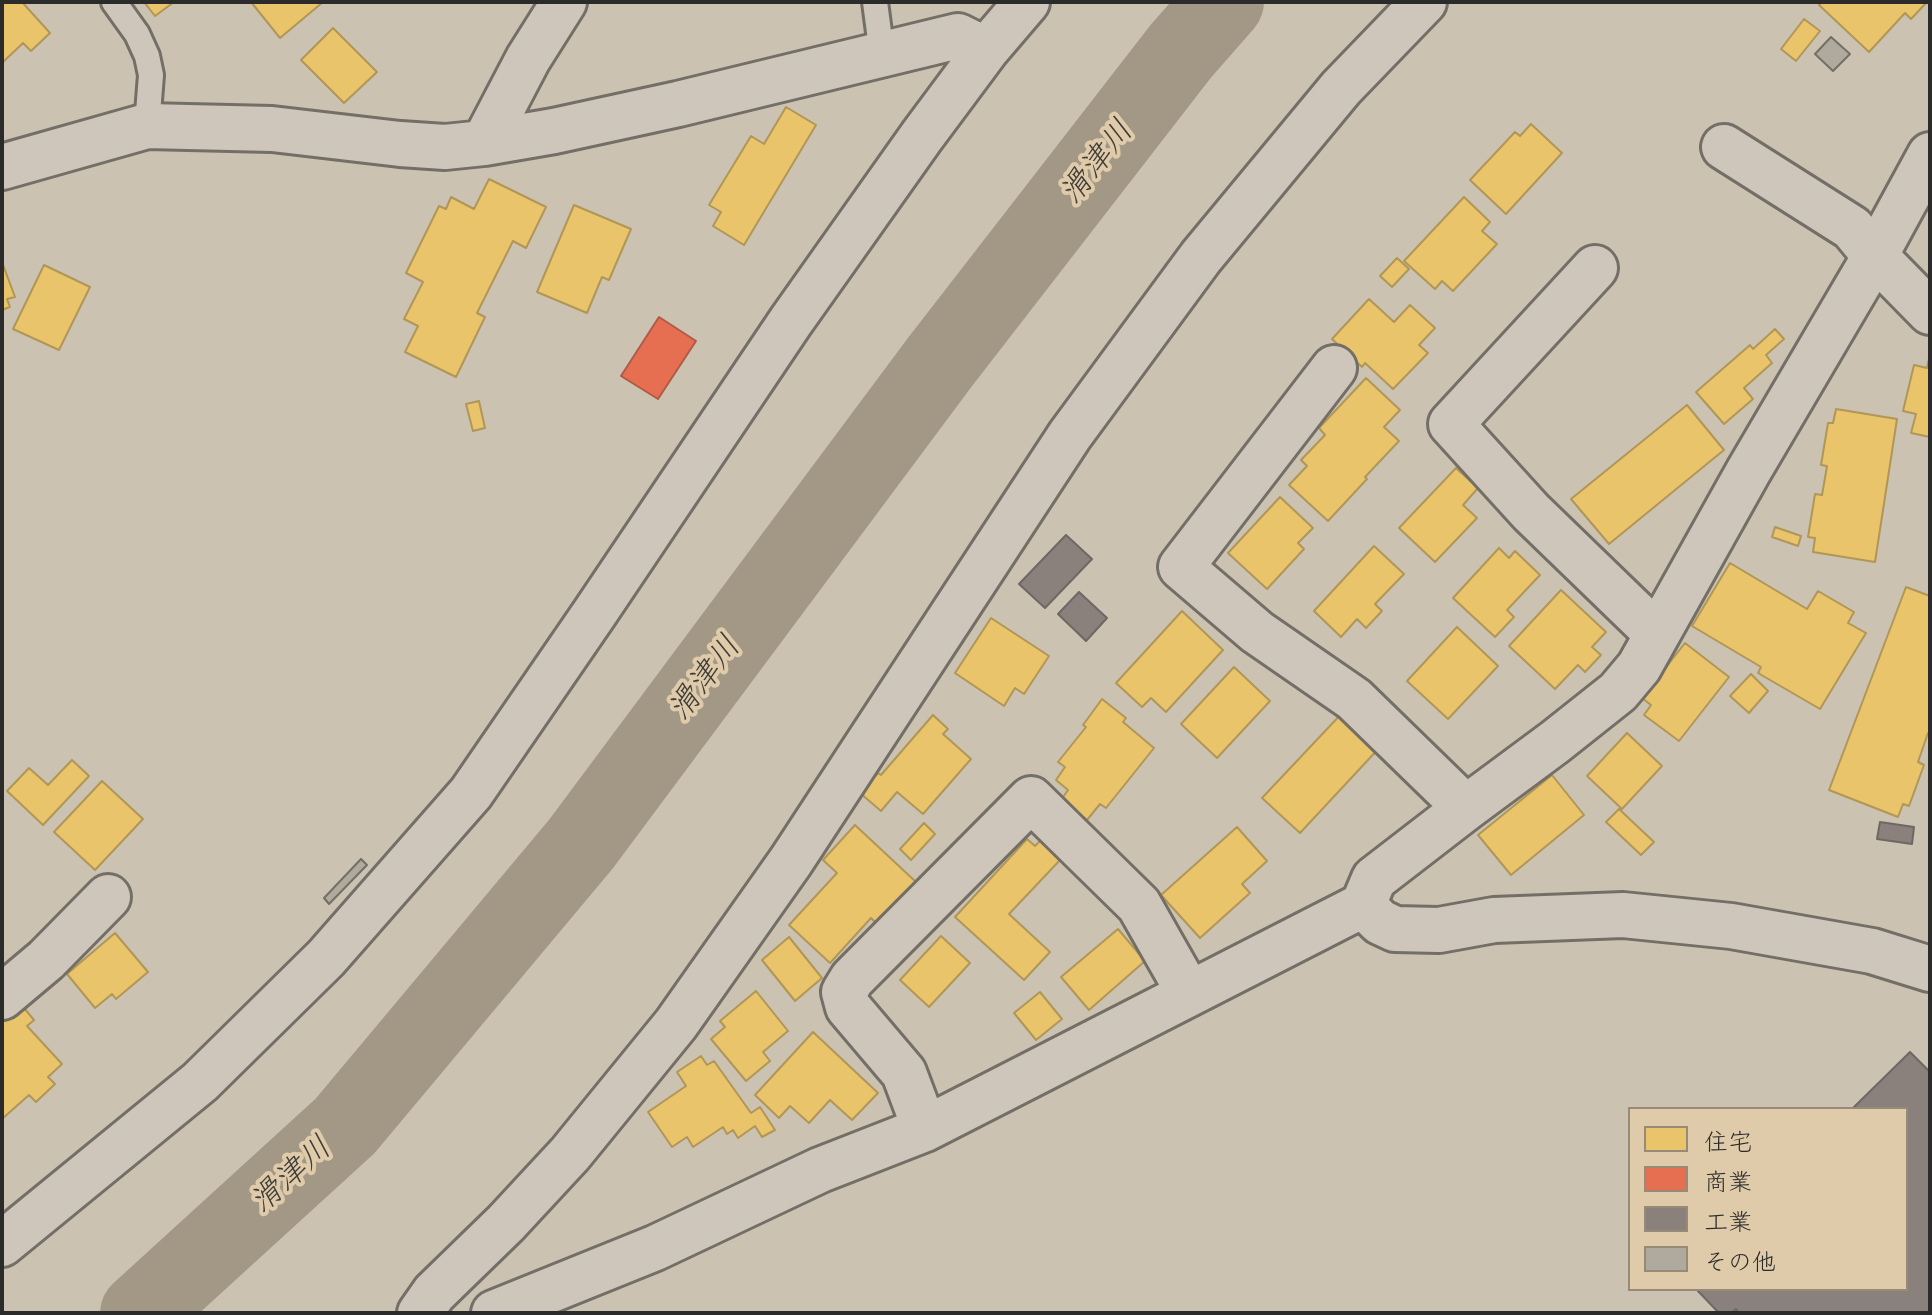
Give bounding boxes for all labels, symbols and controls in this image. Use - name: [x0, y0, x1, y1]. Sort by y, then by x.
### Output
- water label: 滑津川: [1052, 112, 1142, 212]
- water label: 滑津川: [661, 628, 749, 728]
- legend: [1628, 1107, 1908, 1291]
- text: 住宅: [1704, 1128, 1752, 1156]
- water label: 滑津川: [242, 1129, 340, 1221]
- text: 商業: [1704, 1168, 1752, 1196]
- text: 工業: [1704, 1208, 1752, 1236]
- text: その他: [1704, 1248, 1776, 1276]

